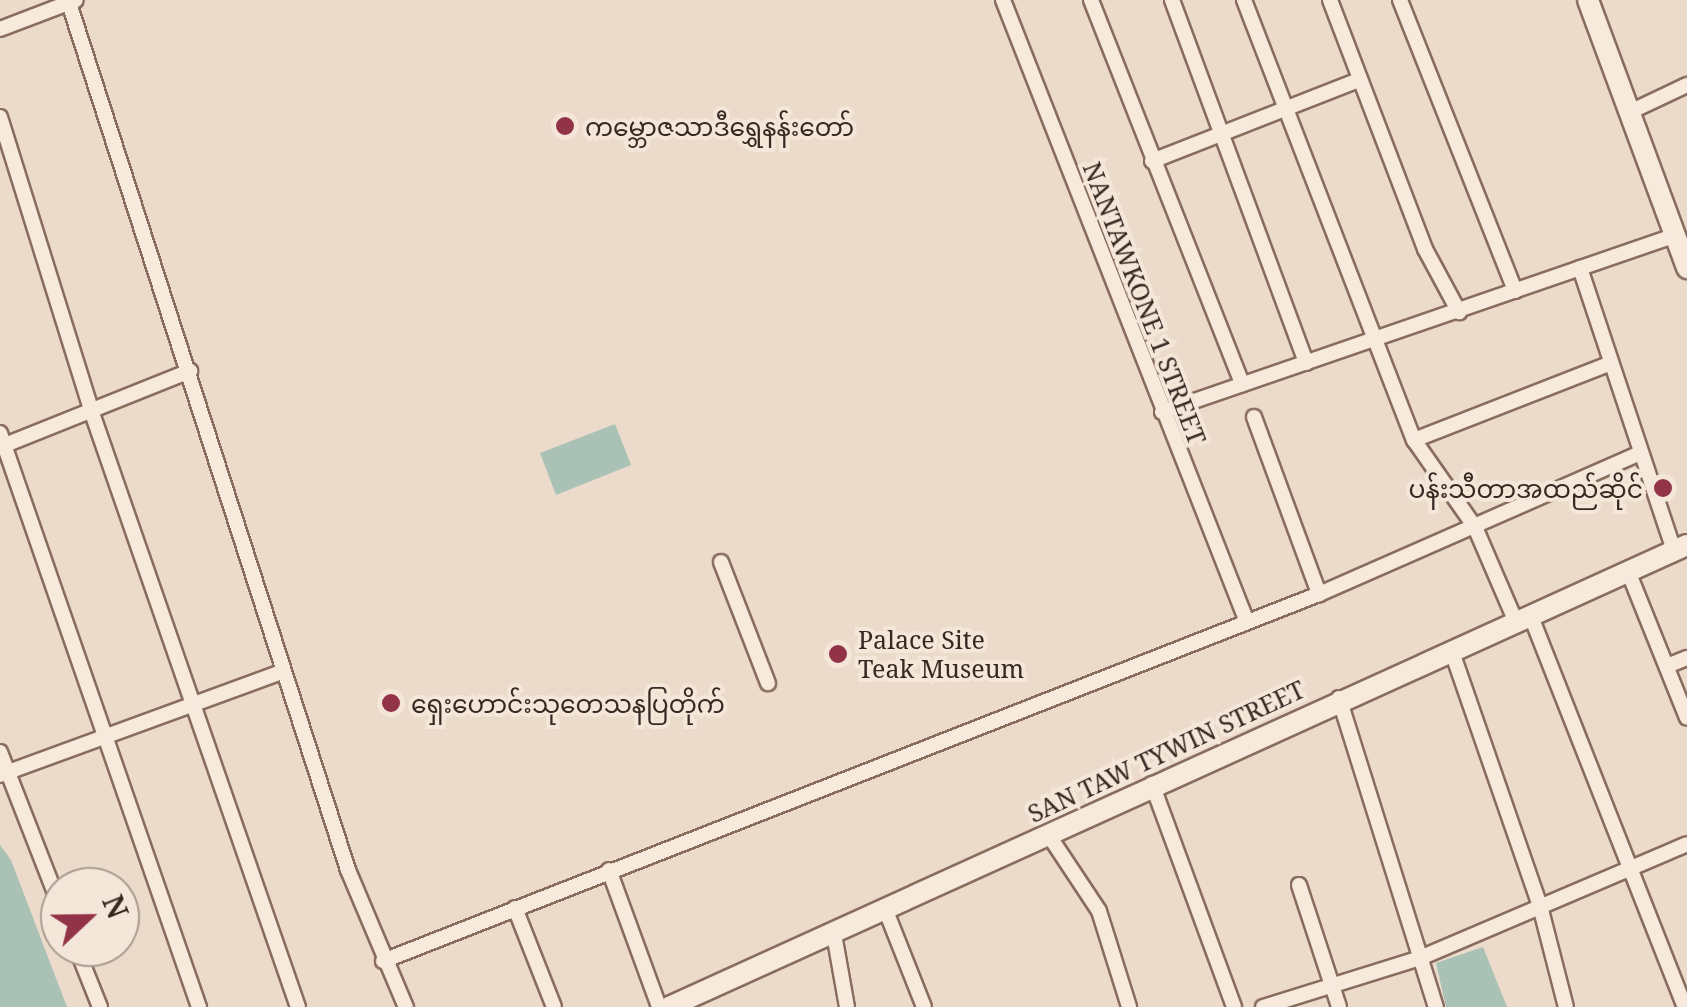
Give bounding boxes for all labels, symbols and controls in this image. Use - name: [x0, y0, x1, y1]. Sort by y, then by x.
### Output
- place label: ကမ္ဘောဇသာဒီရွှေနန်းတော်: [585, 111, 854, 141]
- marker: ကမ္ဘောဇသာဒီရွှေနန်းတော်: [554, 115, 576, 137]
- street label: NANTAWKONE 1 STREET: [1077, 158, 1213, 448]
- place label: ပန်းသီတာအထည်ဆိုင်: [1409, 473, 1643, 503]
- marker: ပန်းသီတာအထည်ဆိုင်: [1652, 477, 1674, 499]
- place label: Palace Site Teak Museum: [858, 625, 1024, 684]
- marker: Palace Site Teak Museum: [827, 643, 849, 665]
- street label: SAN TAW TYWIN STREET: [1023, 674, 1309, 828]
- place label: ရှေးဟောင်းသုတေသနပြတိုက်: [411, 688, 725, 718]
- marker: ရှေးဟောင်းသုတေသနပြတိုက်: [380, 692, 402, 714]
- north arrow: [40, 867, 140, 967]
- text: N: [94, 889, 138, 924]

